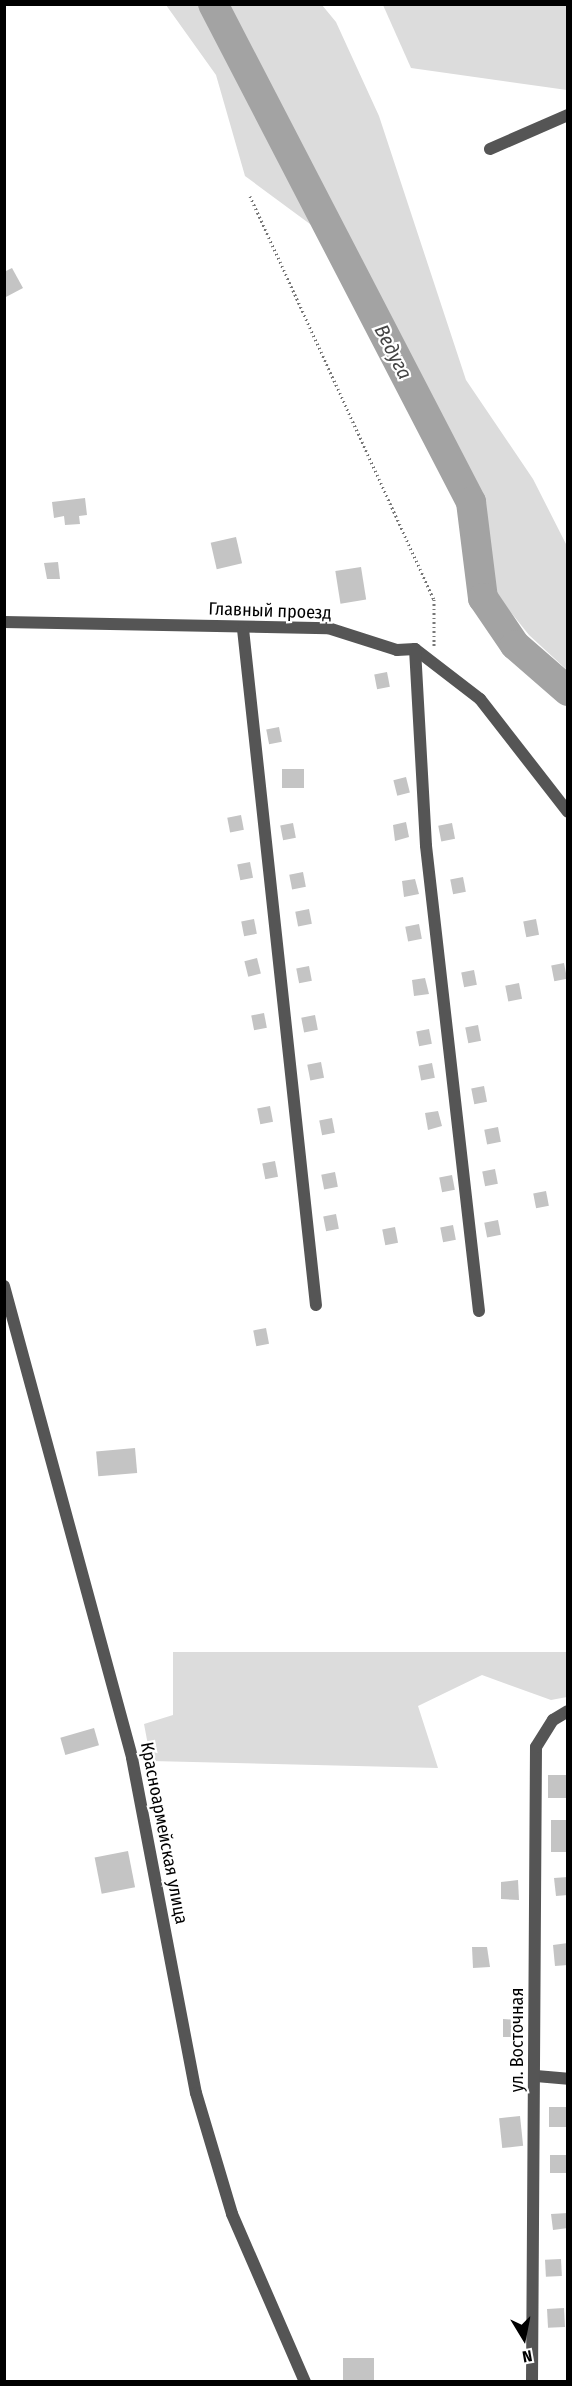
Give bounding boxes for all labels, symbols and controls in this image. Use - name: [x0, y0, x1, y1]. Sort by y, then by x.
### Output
- water label: Ведуга: [369, 321, 417, 383]
- street label: Главный проезд: [208, 598, 332, 624]
- street label: Красноармейская улица: [136, 1740, 192, 1926]
- street label: ул. Восточная: [506, 1988, 528, 2092]
- north arrow: [494, 2308, 554, 2368]
- text: N: [521, 2346, 534, 2366]

